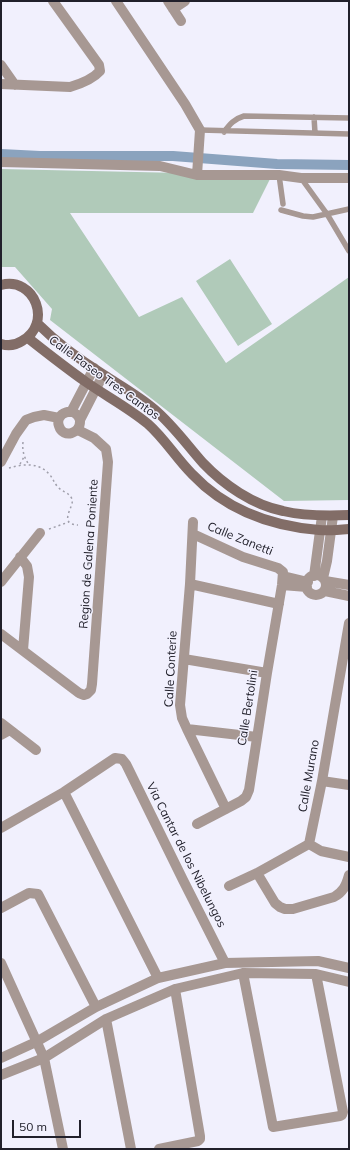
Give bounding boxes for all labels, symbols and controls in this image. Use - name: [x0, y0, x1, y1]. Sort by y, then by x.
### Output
- street label: Calle Paseo Tres Cantos: [46, 333, 162, 423]
- street label: Region de Galena Poniente: [77, 479, 101, 629]
- street label: Calle Zanetti: [205, 519, 275, 559]
- street label: Calle Conterie: [162, 630, 180, 708]
- street label: Calle Bertolini: [235, 669, 261, 747]
- street label: Calle Murano: [296, 739, 322, 813]
- street label: Via Cantar de los Nibelungos: [143, 780, 229, 930]
- scale bar: [14, 1112, 83, 1138]
- text: 50 m: [19, 1119, 47, 1134]

